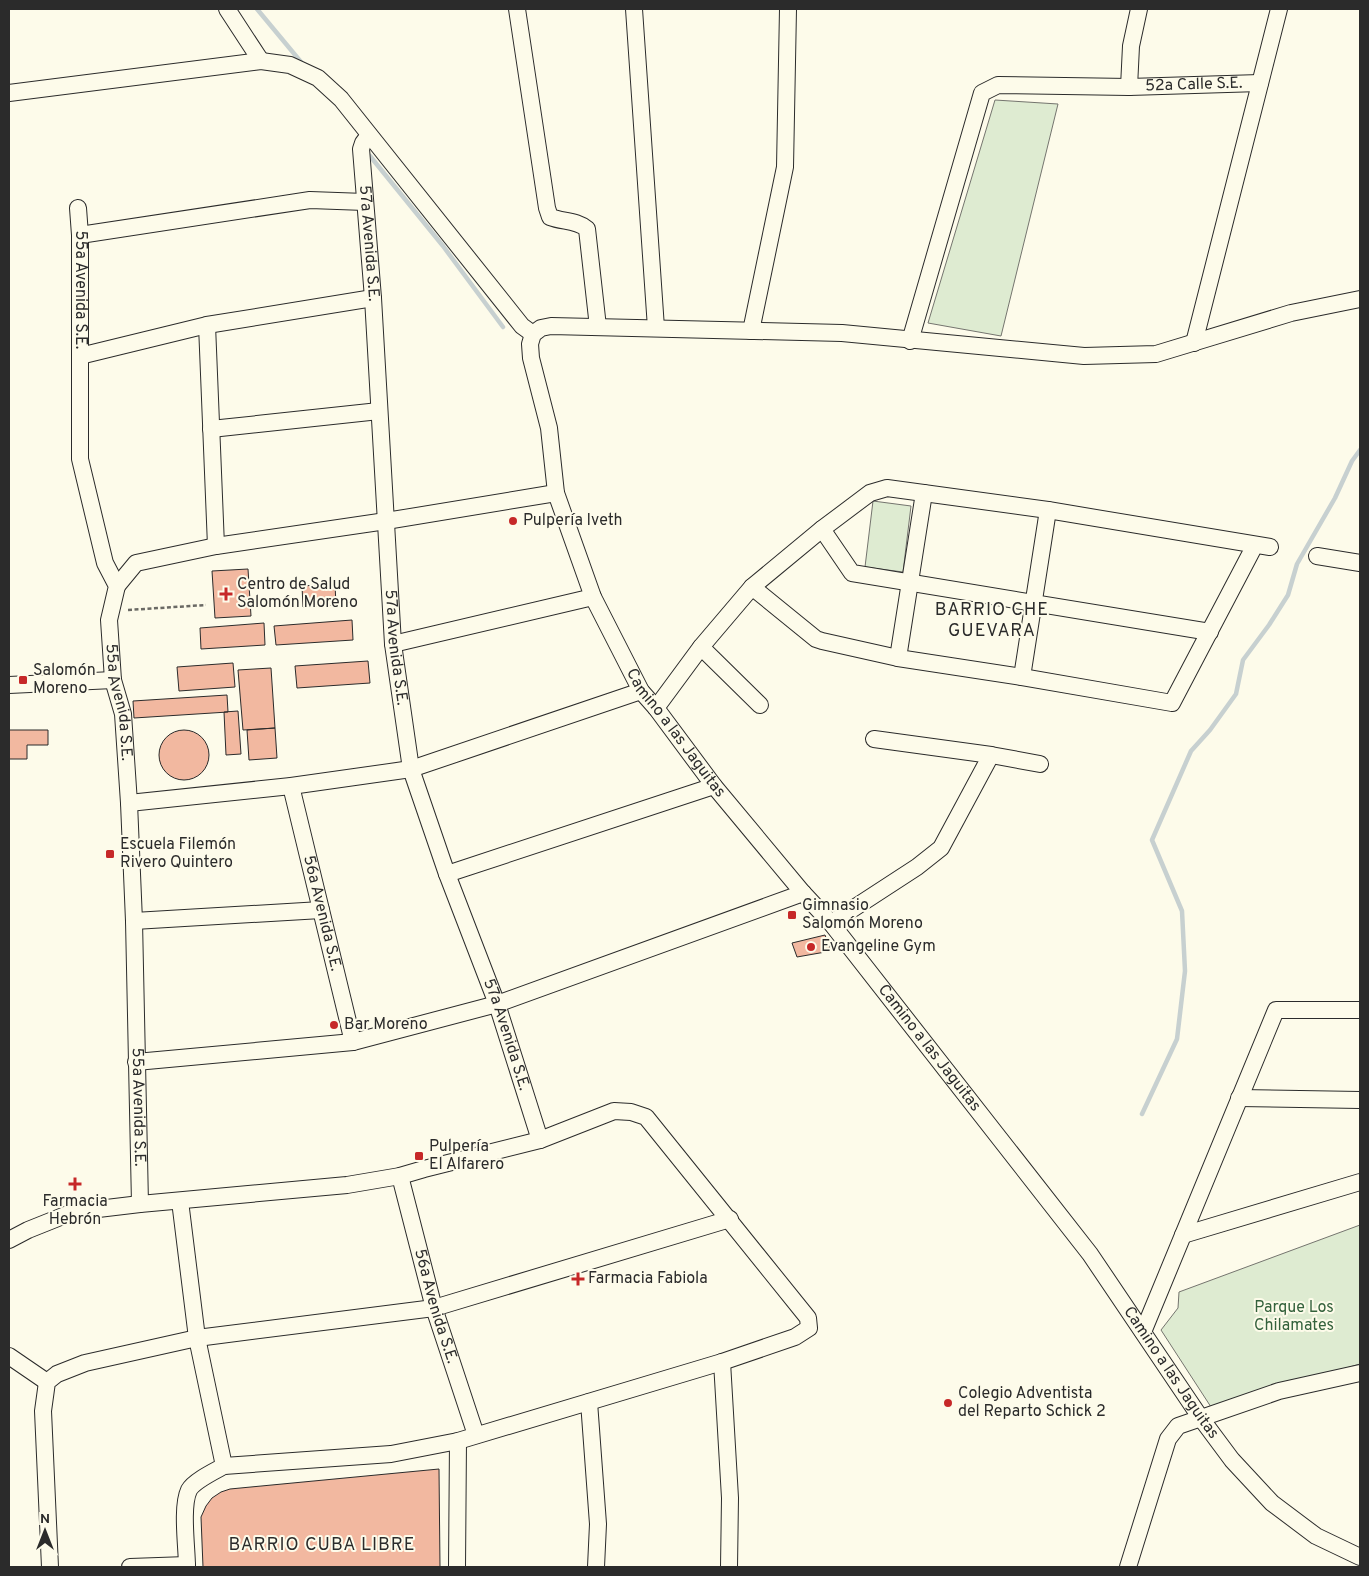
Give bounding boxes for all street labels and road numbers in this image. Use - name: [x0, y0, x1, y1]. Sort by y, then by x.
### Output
- street label: 52a Calle S.E.: [1145, 74, 1243, 97]
- street label: 57a Avenida S.E.: [354, 184, 383, 302]
- street label: 55a Avenida S.E.: [70, 231, 90, 349]
- street label: 57a Avenida S.E.: [380, 589, 412, 707]
- street label: 55a Avenida S.E.: [101, 643, 136, 761]
- street label: Camino a las Jaguitas: [621, 665, 729, 802]
- street label: 56a Avenida S.E.: [298, 853, 345, 973]
- street label: 57a Avenida S.E.: [478, 976, 534, 1093]
- street label: Camino a las Jaguitas: [873, 981, 985, 1116]
- street label: 55a Avenida S.E.: [127, 1048, 149, 1167]
- street label: 56a Avenida S.E.: [409, 1247, 462, 1366]
- street label: Camino a las Jaguitas: [1118, 1303, 1223, 1443]

